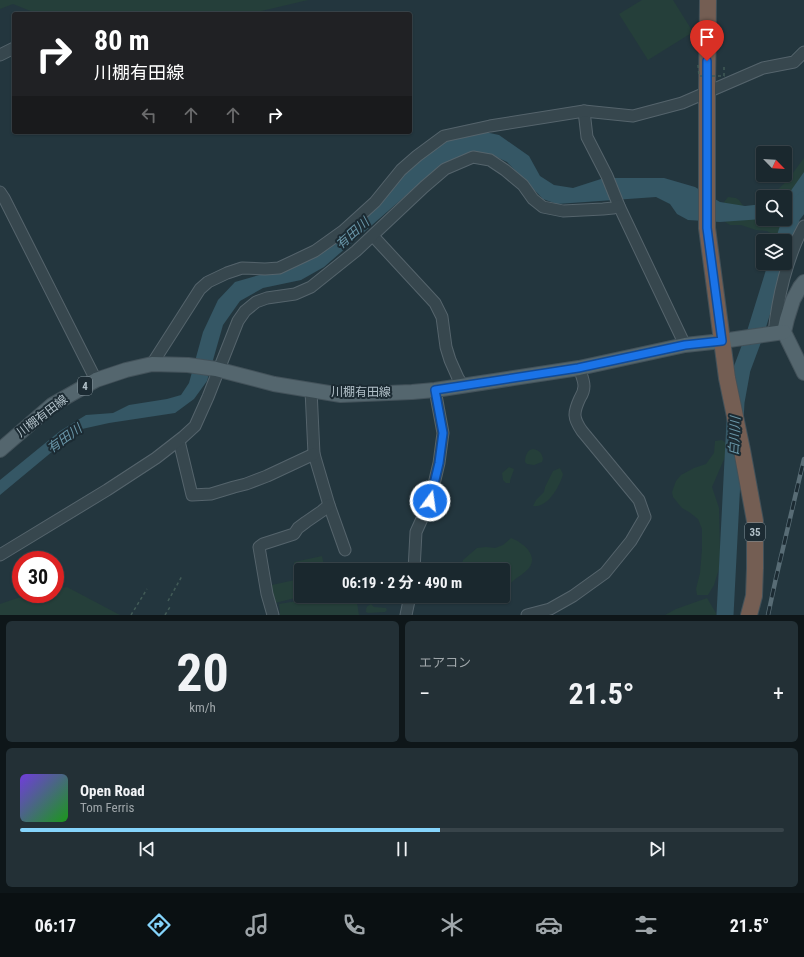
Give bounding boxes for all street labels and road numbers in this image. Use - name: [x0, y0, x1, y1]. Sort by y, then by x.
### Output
- road number: 4: [78, 377, 92, 395]
- street label: 川棚有田線: [331, 385, 391, 399]
- street label: 川棚有田線: [14, 392, 70, 440]
- road number: 35: [745, 523, 765, 541]

